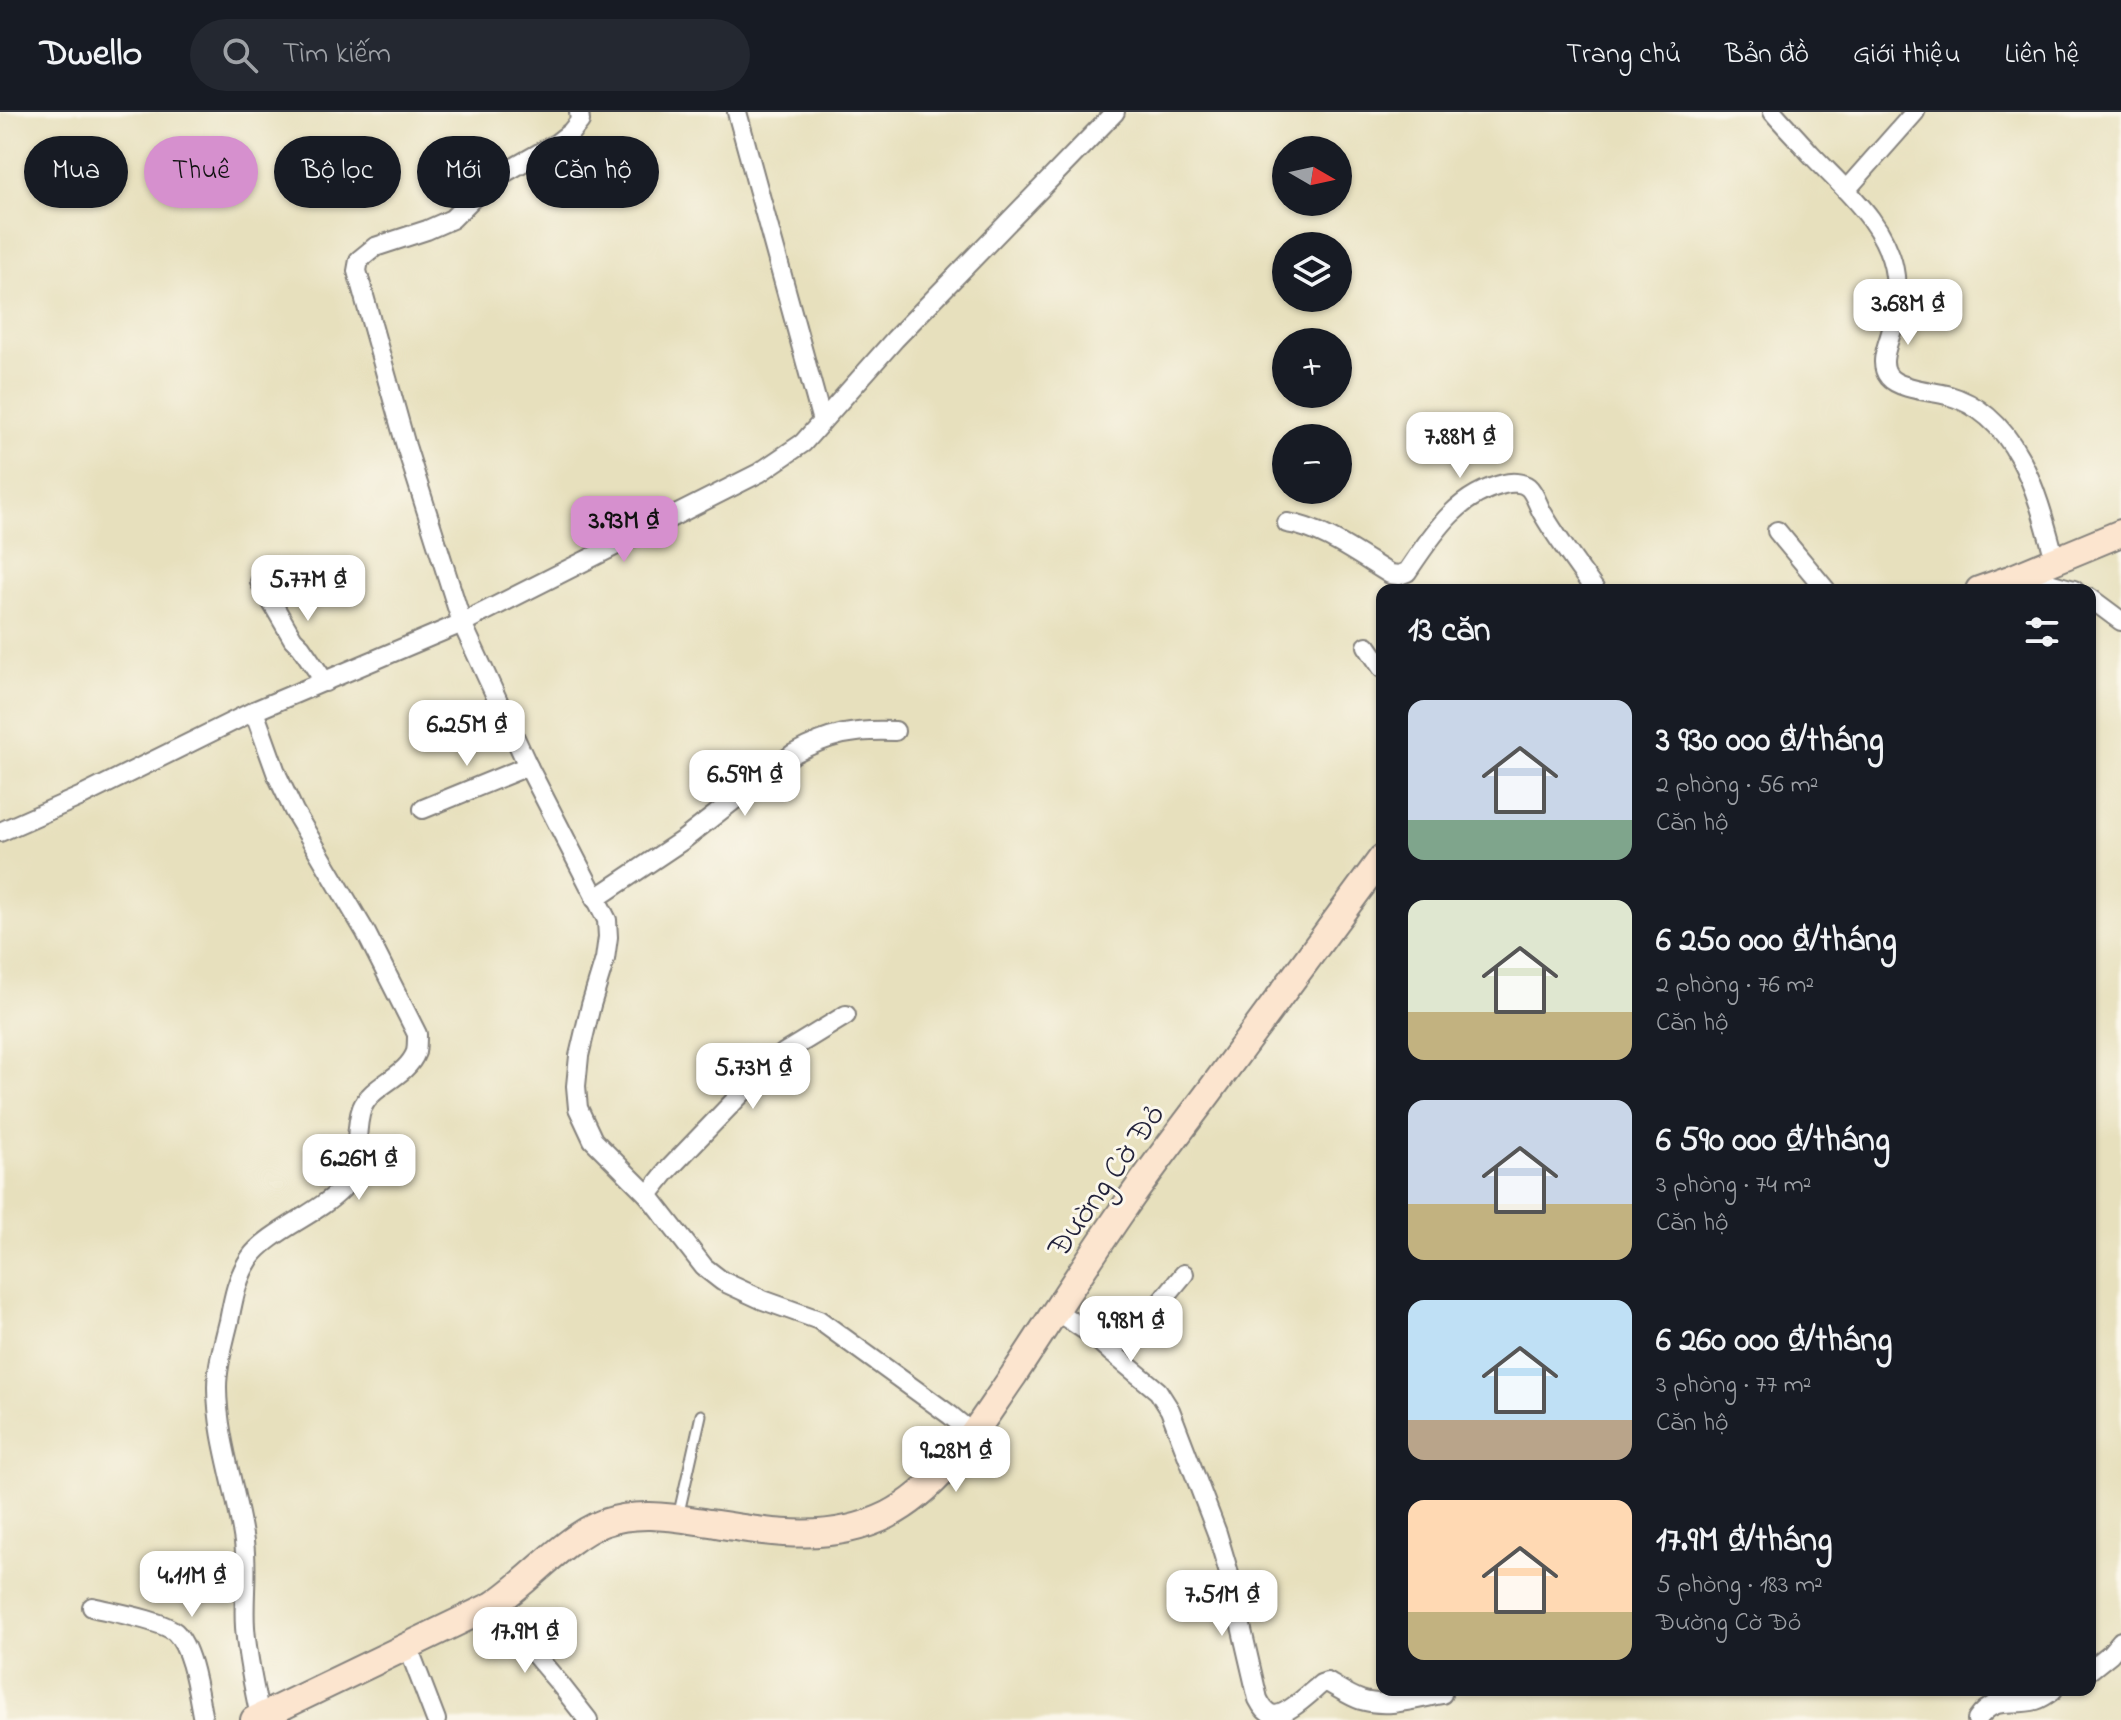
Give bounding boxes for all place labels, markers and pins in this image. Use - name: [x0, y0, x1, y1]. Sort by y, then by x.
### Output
- pin: 3.68M ₫: [1834, 279, 1982, 347]
- pin: 7.88M ₫: [1386, 412, 1534, 480]
- pin: 3.93M ₫: [550, 496, 698, 564]
- pin: 5.77M ₫: [234, 555, 382, 623]
- pin: 6.25M ₫: [393, 700, 541, 768]
- pin: 6.59M ₫: [671, 750, 819, 818]
- pin: 5.73M ₫: [679, 1043, 827, 1111]
- pin: 6.26M ₫: [285, 1134, 433, 1202]
- pin: 9.98M ₫: [1057, 1296, 1205, 1364]
- pin: 9.28M ₫: [882, 1426, 1030, 1494]
- pin: 4.11M ₫: [118, 1551, 266, 1619]
- pin: 7.51M ₫: [1148, 1570, 1296, 1638]
- pin: 17.9M ₫: [451, 1607, 599, 1675]

